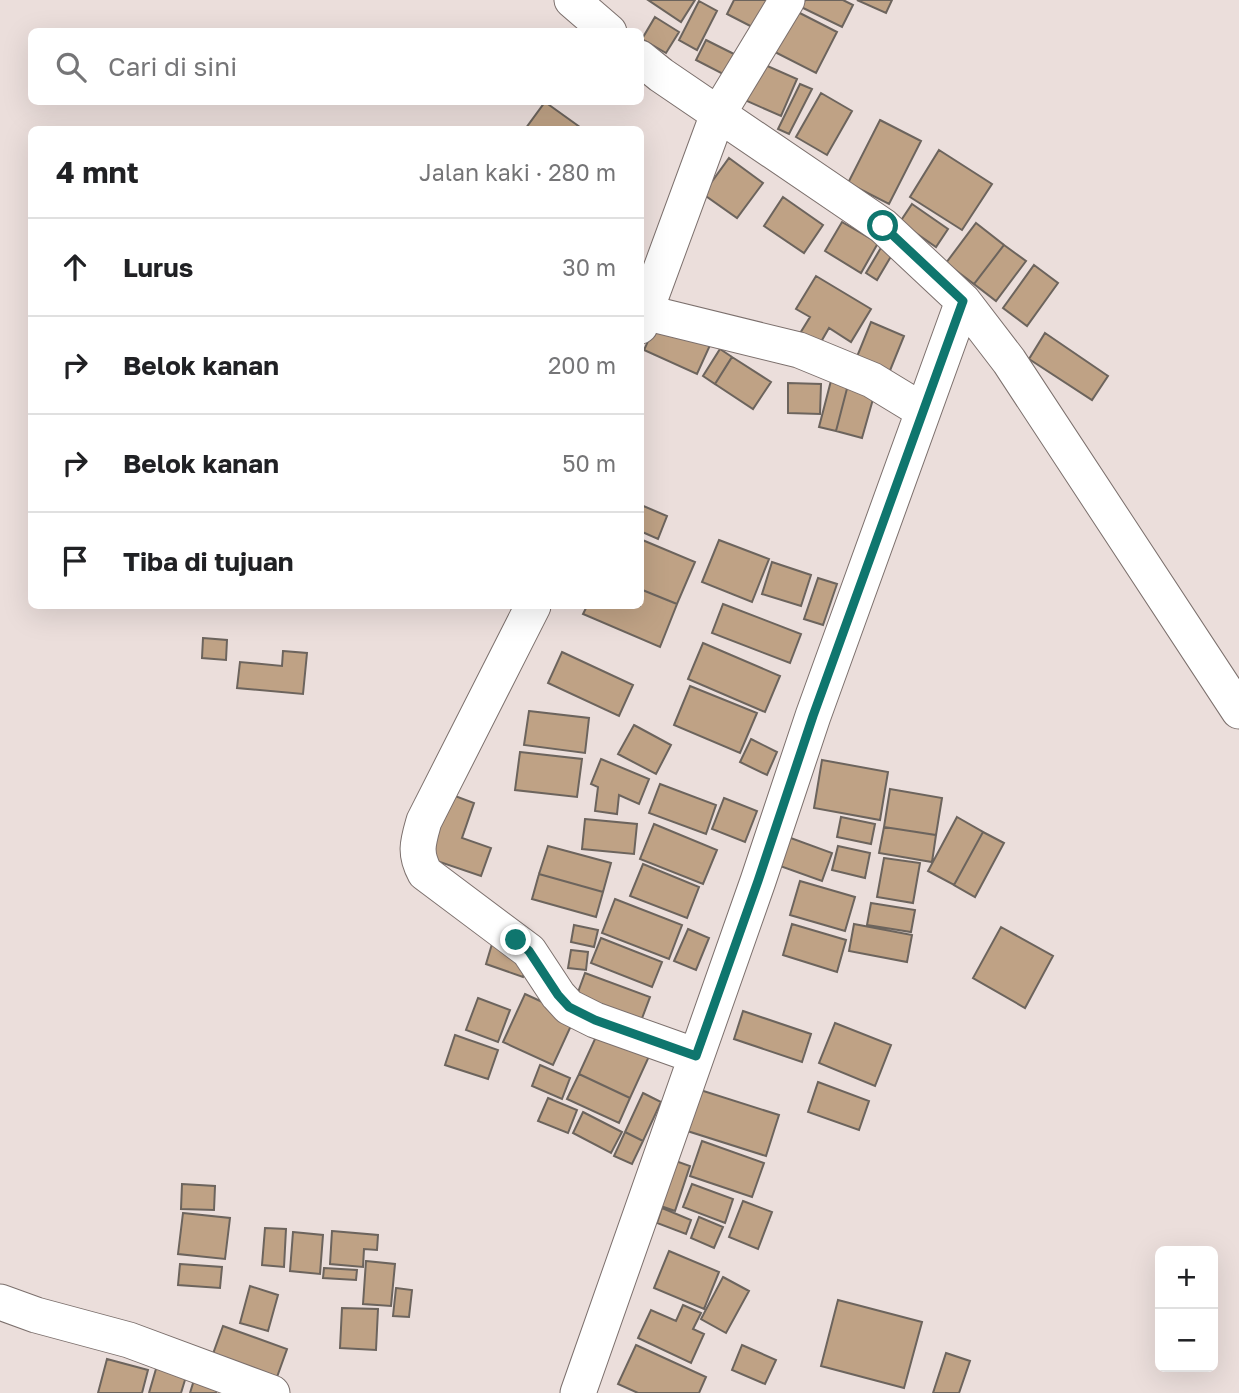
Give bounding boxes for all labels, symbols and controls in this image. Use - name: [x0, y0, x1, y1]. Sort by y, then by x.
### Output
- search box: [28, 28, 644, 105]
- icon: search: [52, 48, 90, 86]
- text: Cari di sini: [108, 51, 237, 82]
- text: 4 mnt: [56, 154, 139, 190]
- text: Jalan kaki · 280 m: [419, 158, 616, 186]
- route start: [867, 210, 898, 241]
- icon: ahead: [56, 248, 94, 286]
- text: Lurus: [123, 252, 193, 283]
- text: 30 m: [562, 253, 616, 281]
- icon: right: [56, 346, 94, 384]
- text: Belok kanan: [123, 350, 279, 381]
- text: 200 m: [548, 351, 616, 379]
- icon: right: [56, 444, 94, 482]
- text: Belok kanan: [123, 448, 279, 479]
- text: 50 m: [562, 449, 616, 477]
- icon: arrive: [56, 542, 94, 580]
- text: Tiba di tujuan: [123, 546, 293, 577]
- route end: [500, 924, 531, 955]
- map controls: [1155, 1246, 1218, 1372]
- button: +: [1155, 1246, 1218, 1309]
- button: −: [1155, 1309, 1218, 1372]

